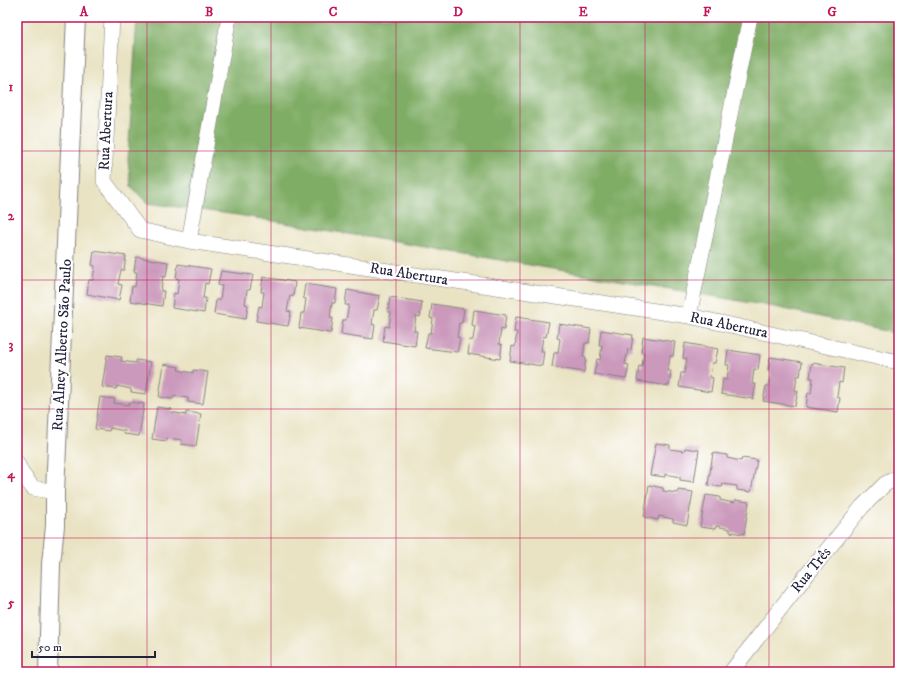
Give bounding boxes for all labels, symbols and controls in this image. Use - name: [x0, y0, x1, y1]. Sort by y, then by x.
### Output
- text: A: [79, 4, 89, 20]
- text: B: [205, 4, 213, 20]
- text: C: [329, 4, 338, 20]
- text: D: [453, 4, 463, 20]
- text: E: [578, 4, 588, 20]
- text: F: [703, 4, 712, 20]
- text: G: [827, 4, 837, 20]
- text: 1: [9, 79, 14, 95]
- street label: Rua Abertura: [94, 90, 118, 171]
- text: 2: [8, 208, 15, 224]
- street label: Rua Abertura: [368, 258, 450, 290]
- street label: Rua Alney Alberto São Paulo: [48, 259, 76, 431]
- street label: Rua Abertura: [688, 307, 770, 343]
- text: 3: [9, 337, 14, 353]
- text: 4: [6, 466, 15, 483]
- street label: Rua Três: [787, 543, 835, 597]
- text: 5: [7, 595, 15, 611]
- scale bar: [32, 633, 155, 659]
- text: 50 m: [38, 640, 62, 655]

